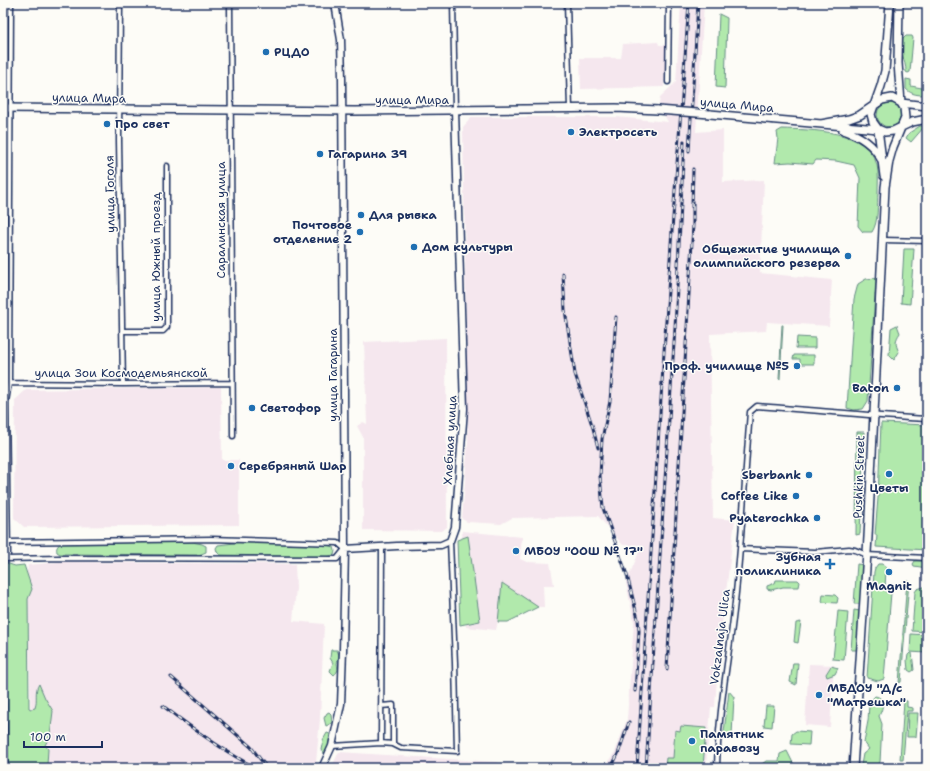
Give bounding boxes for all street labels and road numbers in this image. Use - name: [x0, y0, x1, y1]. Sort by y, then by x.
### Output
- street label: улица Мира: [52, 89, 127, 107]
- street label: улица Мира: [375, 92, 450, 108]
- street label: улица Мира: [699, 94, 775, 116]
- street label: улица Гоголя: [101, 155, 119, 233]
- street label: Саралинская улица: [213, 161, 229, 278]
- street label: улица Южный проезд: [148, 192, 164, 322]
- street label: улица Гагарина: [325, 328, 341, 422]
- street label: улица Зои Космодемьянской: [34, 365, 208, 381]
- street label: Хлебная улица: [440, 394, 460, 485]
- street label: Pushkin Street: [850, 435, 868, 519]
- street label: Vokzalnaja Ulica: [706, 588, 734, 686]

